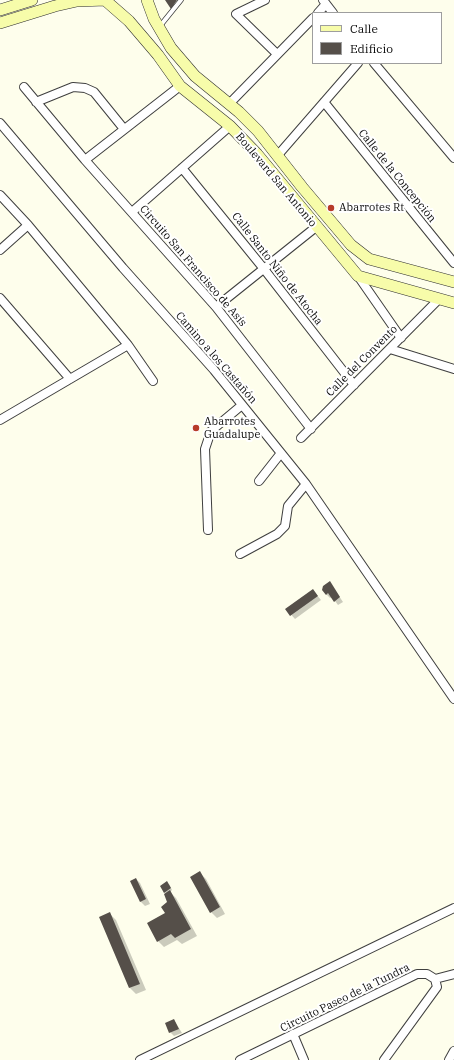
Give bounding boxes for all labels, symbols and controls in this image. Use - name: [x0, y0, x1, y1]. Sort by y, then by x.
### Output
- legend: [312, 12, 442, 64]
- text: Calle: [350, 21, 378, 36]
- text: Edificio: [350, 41, 393, 56]
- street label: Calle de la Concepción: [355, 127, 439, 225]
- street label: Boulevard San Antonio: [233, 130, 319, 230]
- place label: Abarrotes Rt: [339, 201, 404, 215]
- street label: Circuito San Francisco de Asís: [137, 203, 249, 329]
- marker: Abarrotes Rt: [326, 203, 336, 213]
- street label: Calle Santo Niño de Atocha: [229, 210, 325, 328]
- street label: Camino a los Castañón: [173, 309, 259, 407]
- street label: Calle del Convento: [324, 323, 400, 399]
- place label: Abarrotes Guadalupe: [204, 415, 260, 441]
- marker: Abarrotes Guadalupe: [191, 423, 201, 433]
- street label: Circuito Paseo de la Tundra: [278, 961, 412, 1035]

